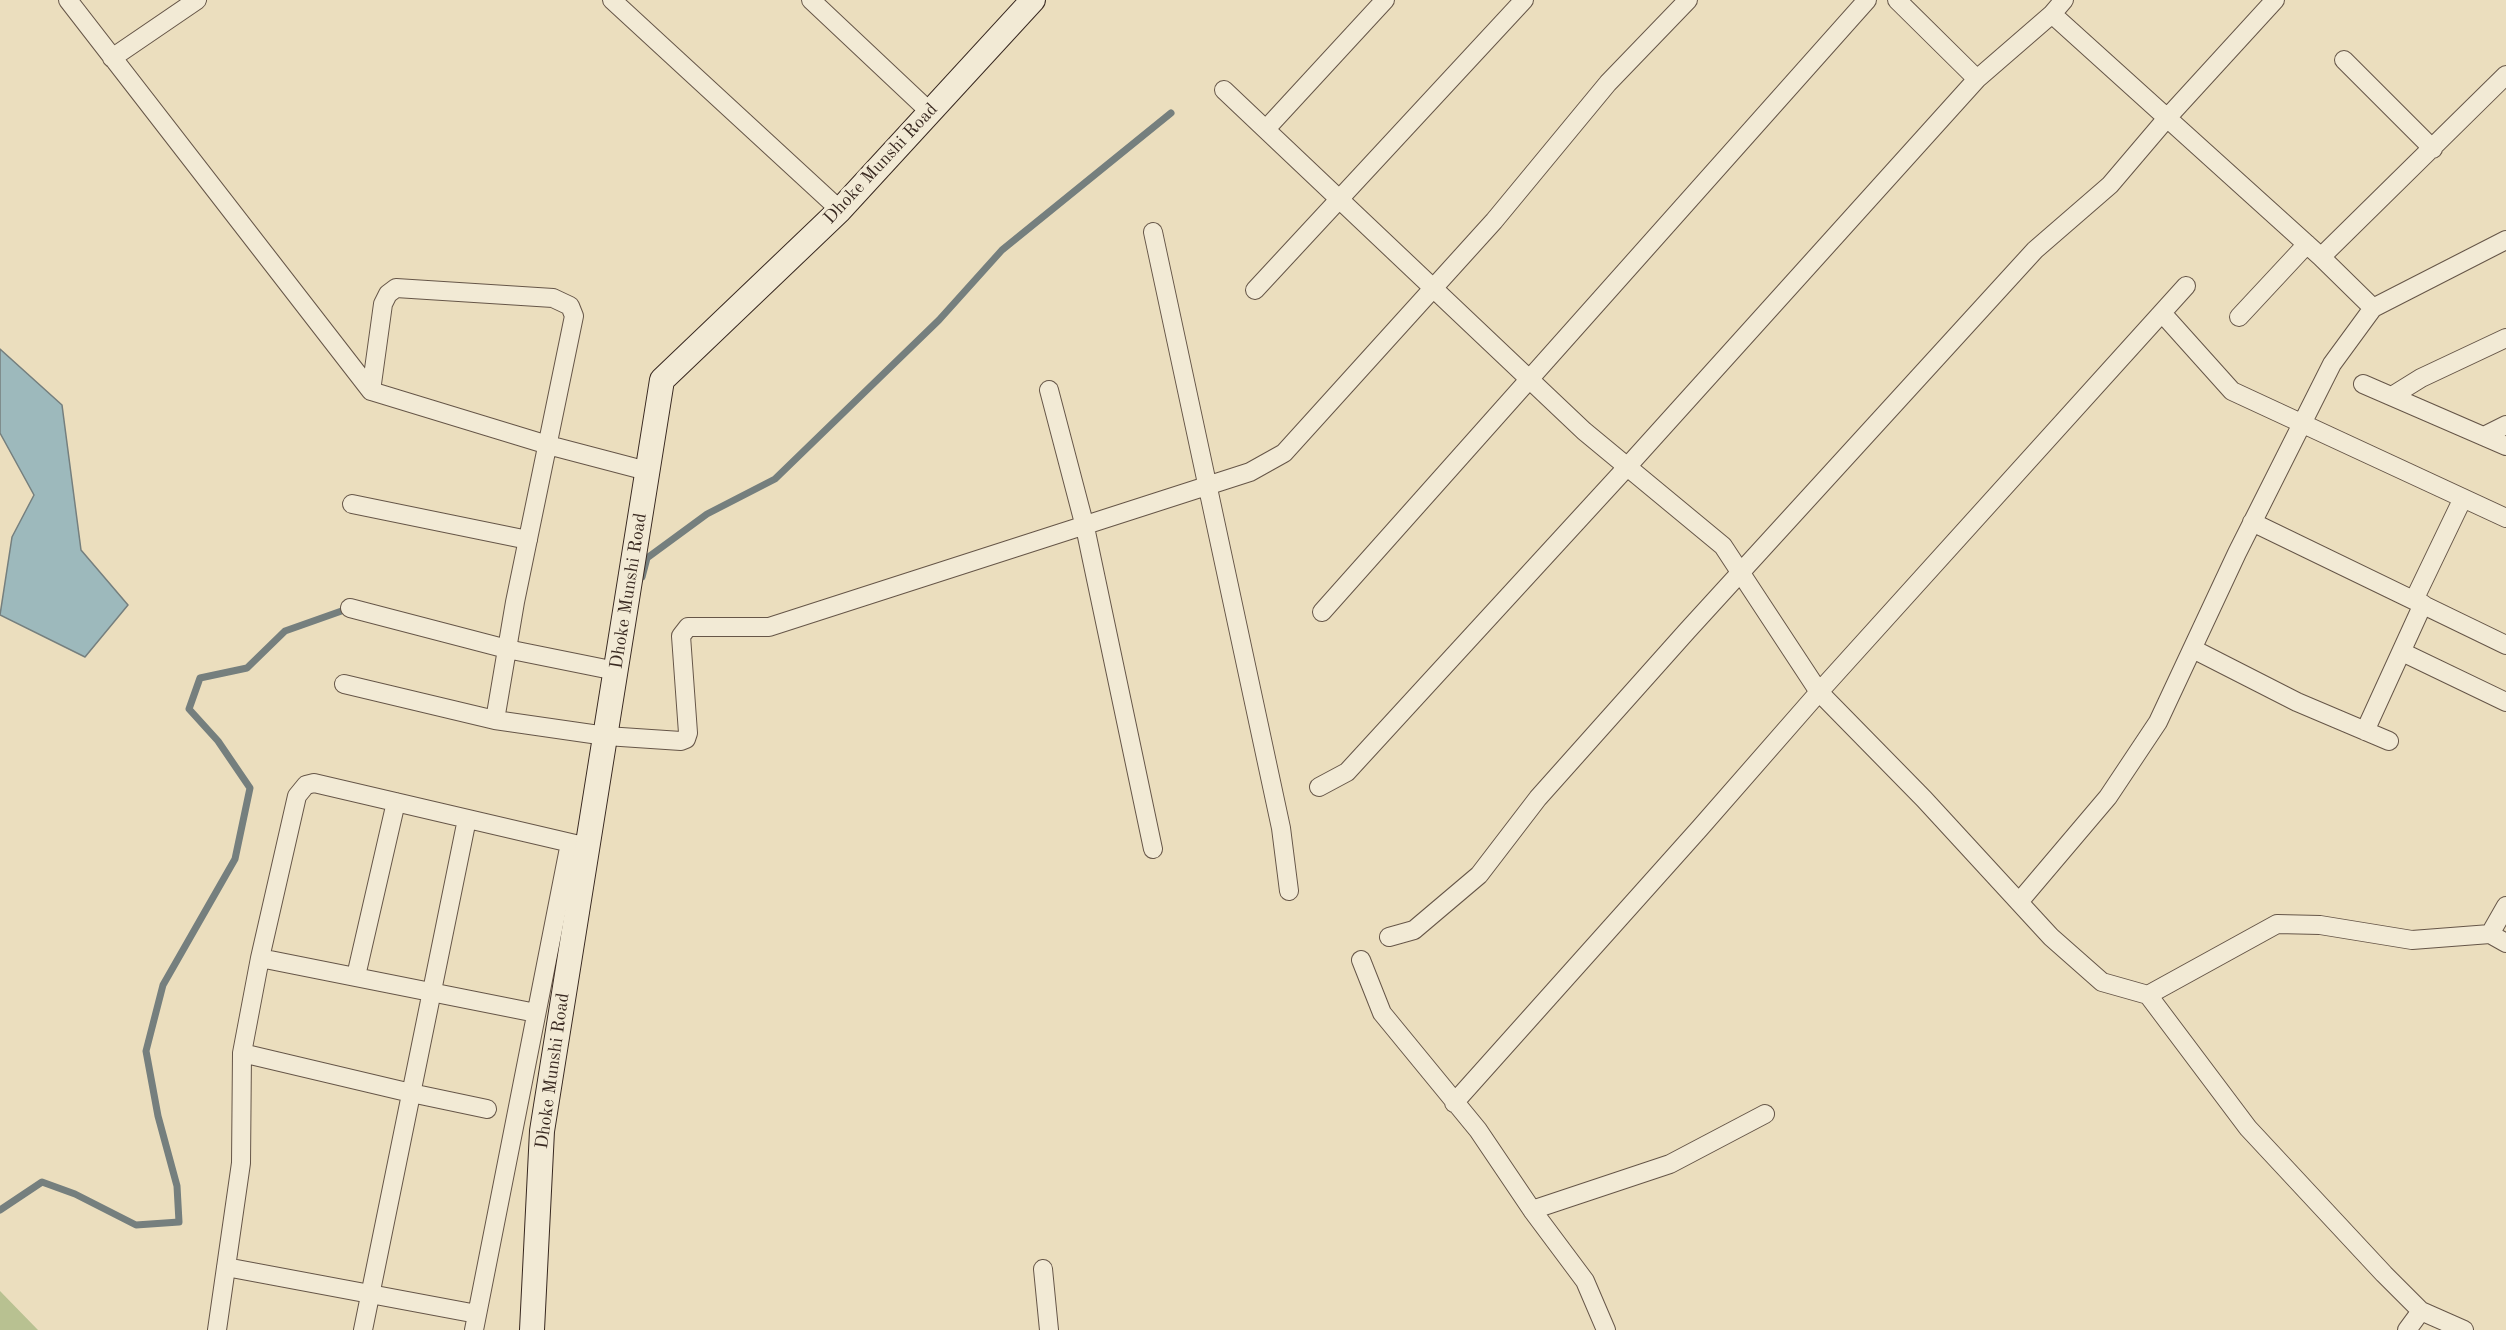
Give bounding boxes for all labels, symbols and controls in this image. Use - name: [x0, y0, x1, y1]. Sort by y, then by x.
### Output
- street label: Dhoke Munshi Road: [819, 99, 943, 229]
- street label: Dhoke Munshi Road: [606, 512, 652, 670]
- street label: Dhoke Munshi Road: [531, 992, 575, 1150]

